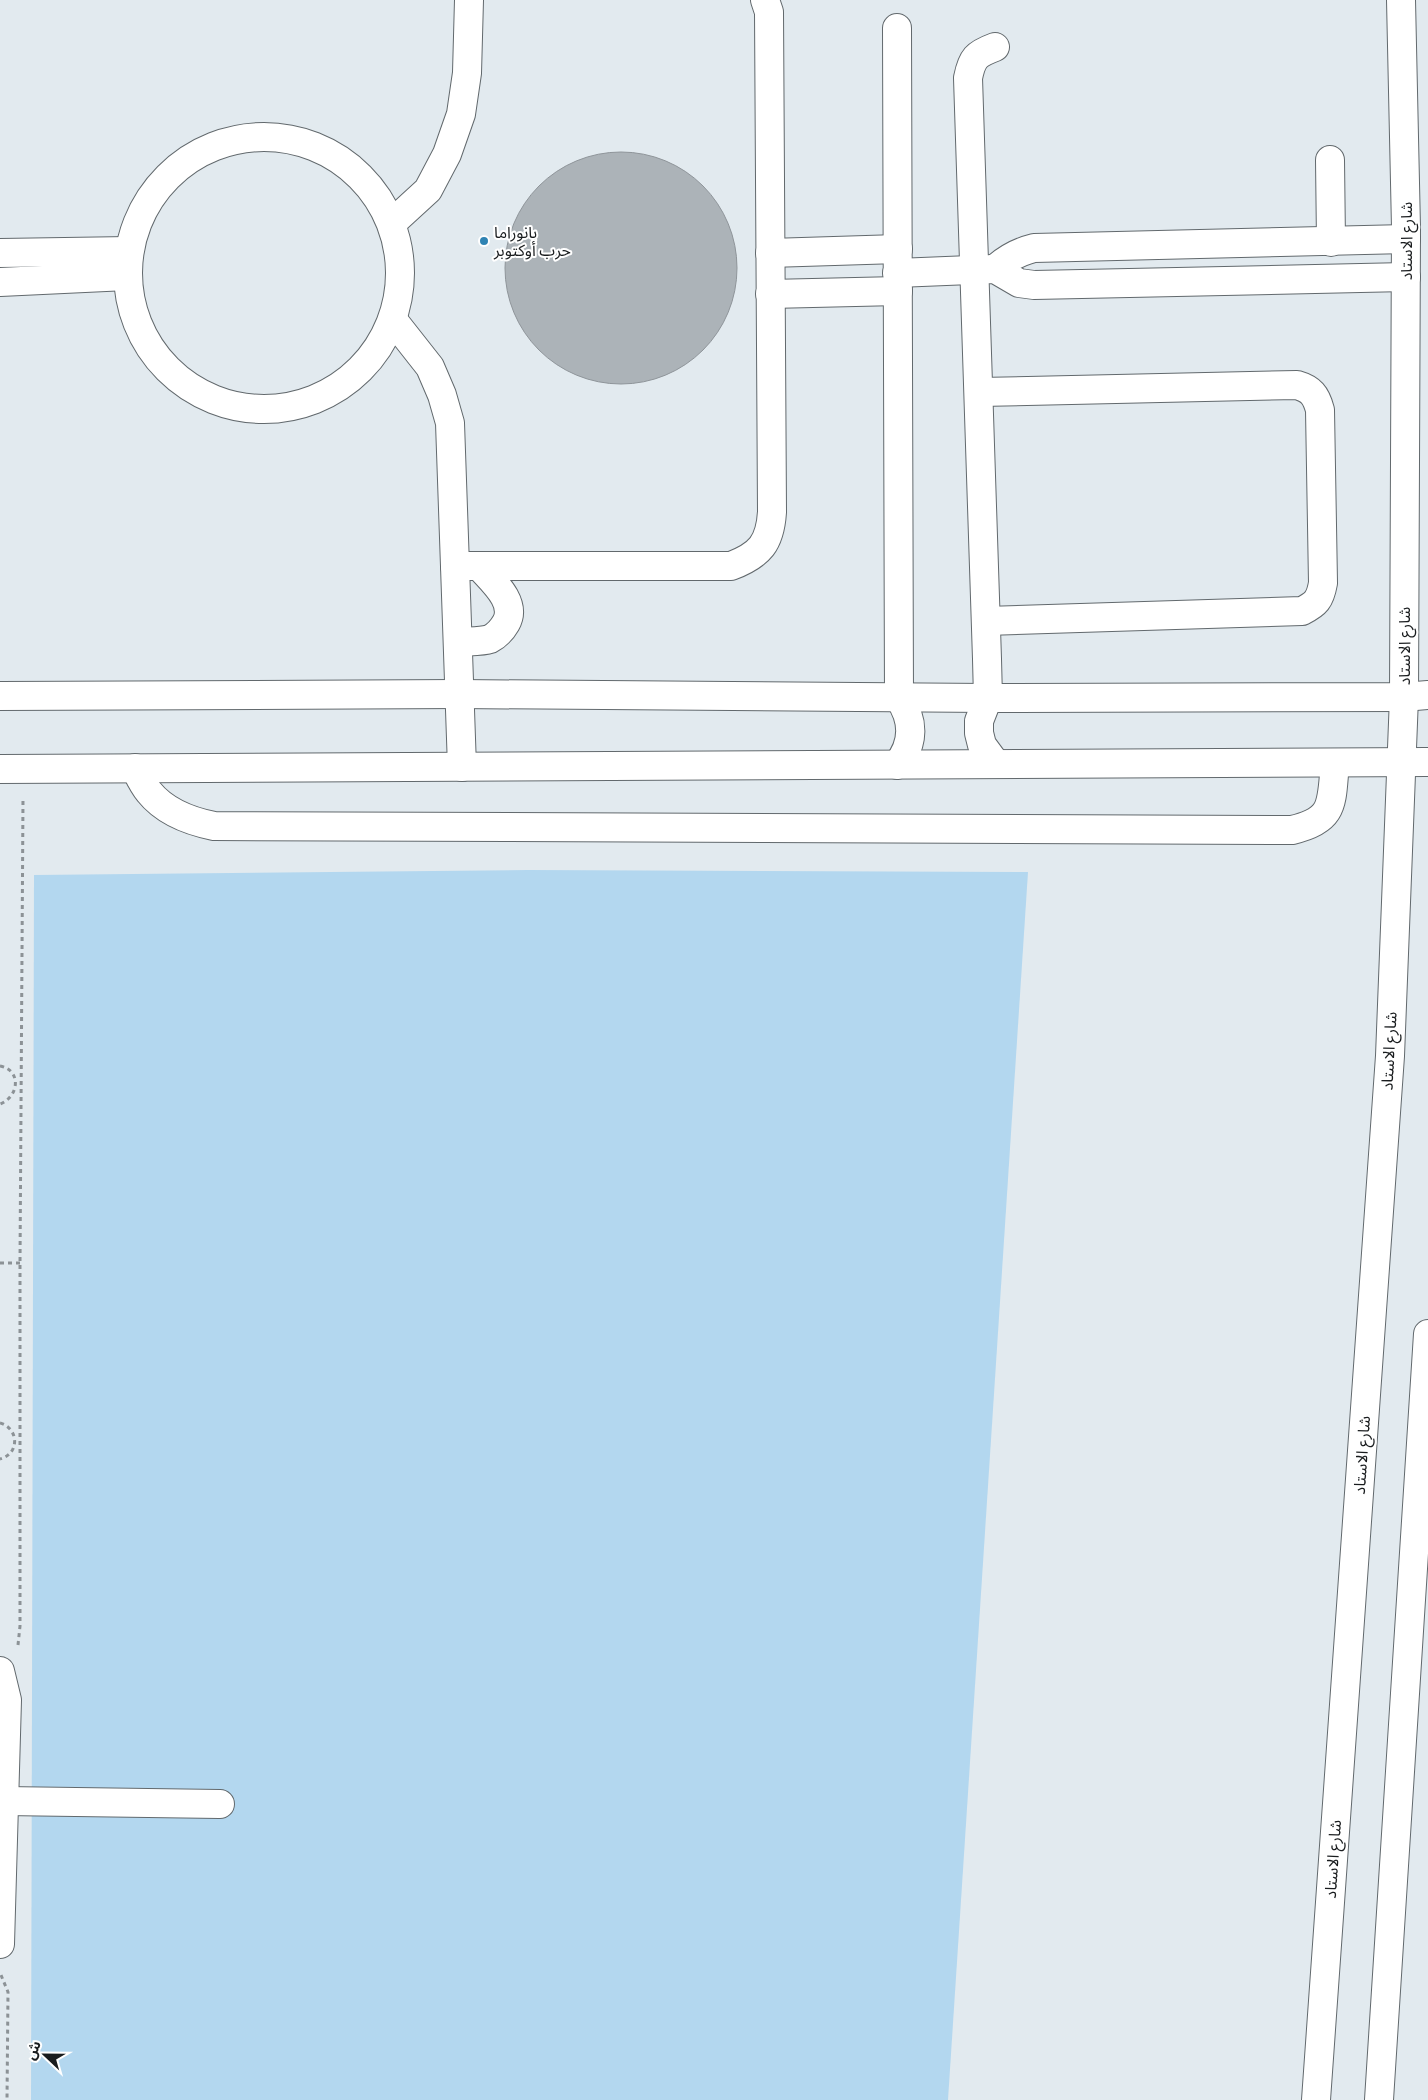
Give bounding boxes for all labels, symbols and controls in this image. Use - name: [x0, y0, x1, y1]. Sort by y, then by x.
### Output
- street label: شارع الاستاد: [1397, 202, 1419, 280]
- place label: بانوراما حرب أوكتوبر: [493, 223, 571, 260]
- marker: بانوراما حرب أوكتوبر: [478, 235, 490, 247]
- street label: شارع الاستاد: [1395, 607, 1417, 685]
- street label: شارع الاستاد: [1377, 1011, 1404, 1091]
- street label: شارع الاستاد: [1350, 1415, 1377, 1495]
- street label: شارع الاستاد: [1321, 1819, 1348, 1899]
- north arrow: [20, 2030, 70, 2080]
- text: ش: [21, 2038, 45, 2062]

